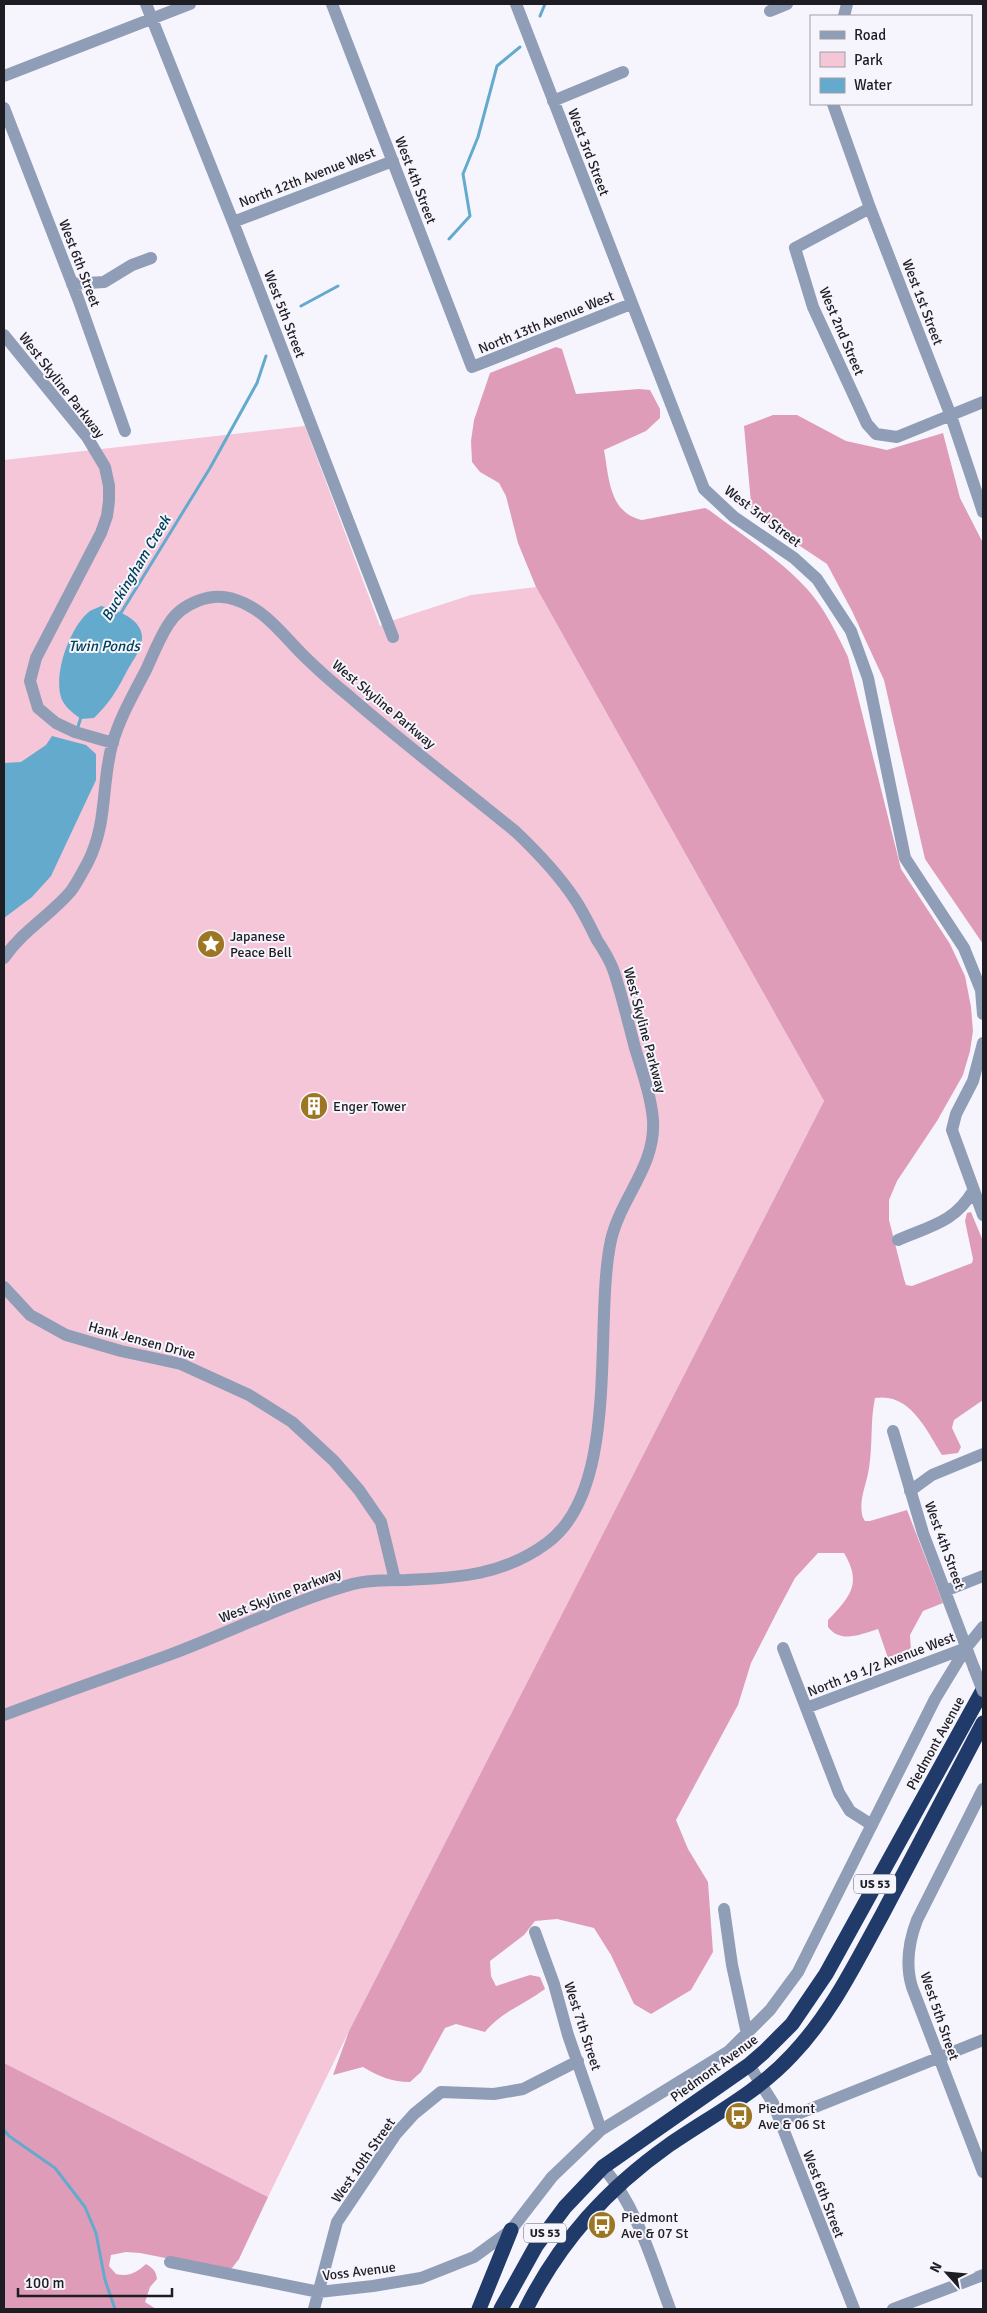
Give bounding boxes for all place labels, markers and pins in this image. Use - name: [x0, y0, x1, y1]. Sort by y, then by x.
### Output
- place label: Japanese Peace Bell: [230, 928, 292, 961]
- place icon: Japanese Peace Bell: [196, 929, 226, 959]
- building icon: Enger Tower: [299, 1091, 329, 1121]
- place label: Enger Tower: [333, 1098, 407, 1115]
- place label: Piedmont Ave & 06 St: [758, 2100, 825, 2133]
- bus stop icon: Piedmont Ave & 06 St: [724, 2101, 754, 2131]
- place label: Piedmont Ave & 07 St: [621, 2209, 688, 2242]
- bus stop icon: Piedmont Ave & 07 St: [587, 2210, 617, 2240]

